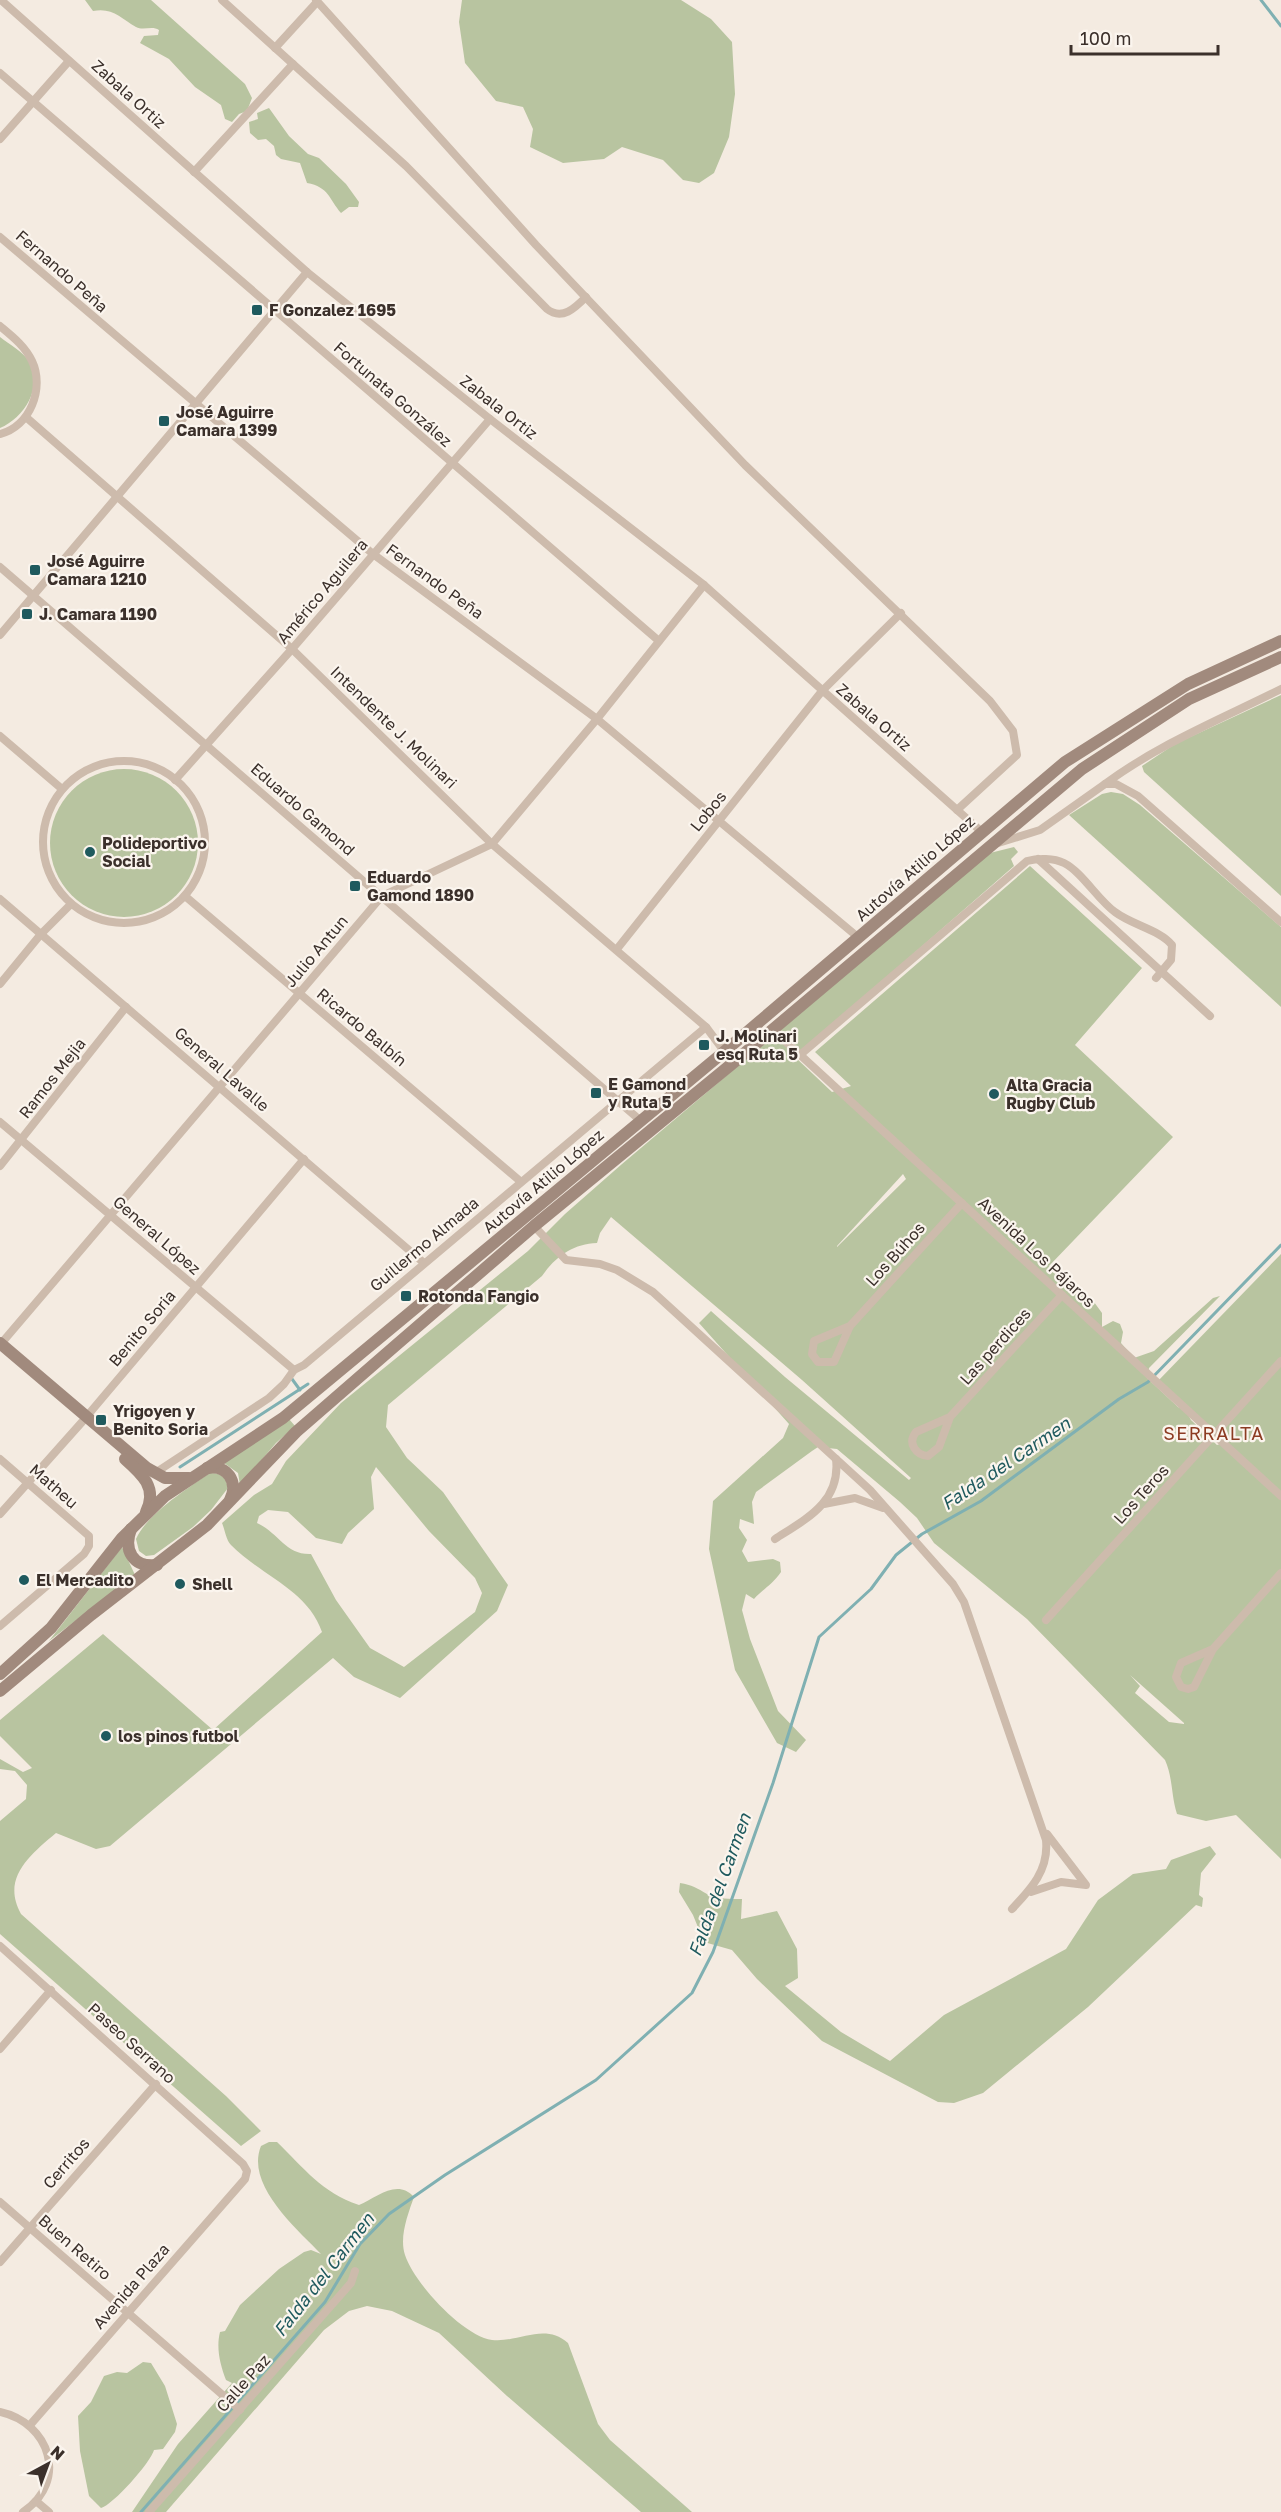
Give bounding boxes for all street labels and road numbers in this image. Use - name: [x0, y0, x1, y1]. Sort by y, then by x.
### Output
- street label: Zabala Ortiz: [88, 55, 170, 133]
- street label: Fernando Peña: [12, 226, 112, 316]
- street label: Fortunata González: [330, 337, 456, 451]
- street label: Zabala Ortiz: [456, 371, 542, 443]
- street label: Américo Aguilera: [272, 534, 372, 648]
- street label: Fernando Peña: [382, 539, 488, 623]
- street label: Intendente J. Molinari: [327, 661, 461, 793]
- street label: Zabala Ortiz: [832, 679, 916, 755]
- street label: Eduardo Gamond: [247, 758, 359, 860]
- street label: Lobos: [686, 787, 730, 835]
- street label: Autovía Atilio López: [851, 811, 979, 925]
- street label: Julio Antun: [280, 911, 352, 991]
- street label: Ricardo Balbín: [313, 984, 411, 1070]
- street label: General Lavalle: [171, 1022, 273, 1116]
- street label: Ramos Mejia: [14, 1034, 90, 1122]
- street label: Autovía Atilio López: [478, 1125, 608, 1237]
- street label: General López: [109, 1191, 205, 1279]
- street label: Guillermo Almada: [365, 1193, 483, 1295]
- street label: Avenida Los Pájaros: [974, 1193, 1100, 1311]
- street label: Los Búhos: [861, 1218, 929, 1290]
- street label: Benito Soria: [104, 1286, 180, 1370]
- street label: Las perdices: [955, 1303, 1035, 1389]
- street label: Matheu: [26, 1459, 82, 1513]
- street label: Los Teros: [1109, 1460, 1173, 1528]
- street label: Paseo Serrano: [84, 1998, 180, 2088]
- street label: Cerritos: [38, 2133, 94, 2193]
- street label: Buen Retiro: [35, 2210, 115, 2284]
- street label: Avenida Plaza: [89, 2239, 173, 2333]
- street label: Calle Paz: [212, 2350, 274, 2416]

